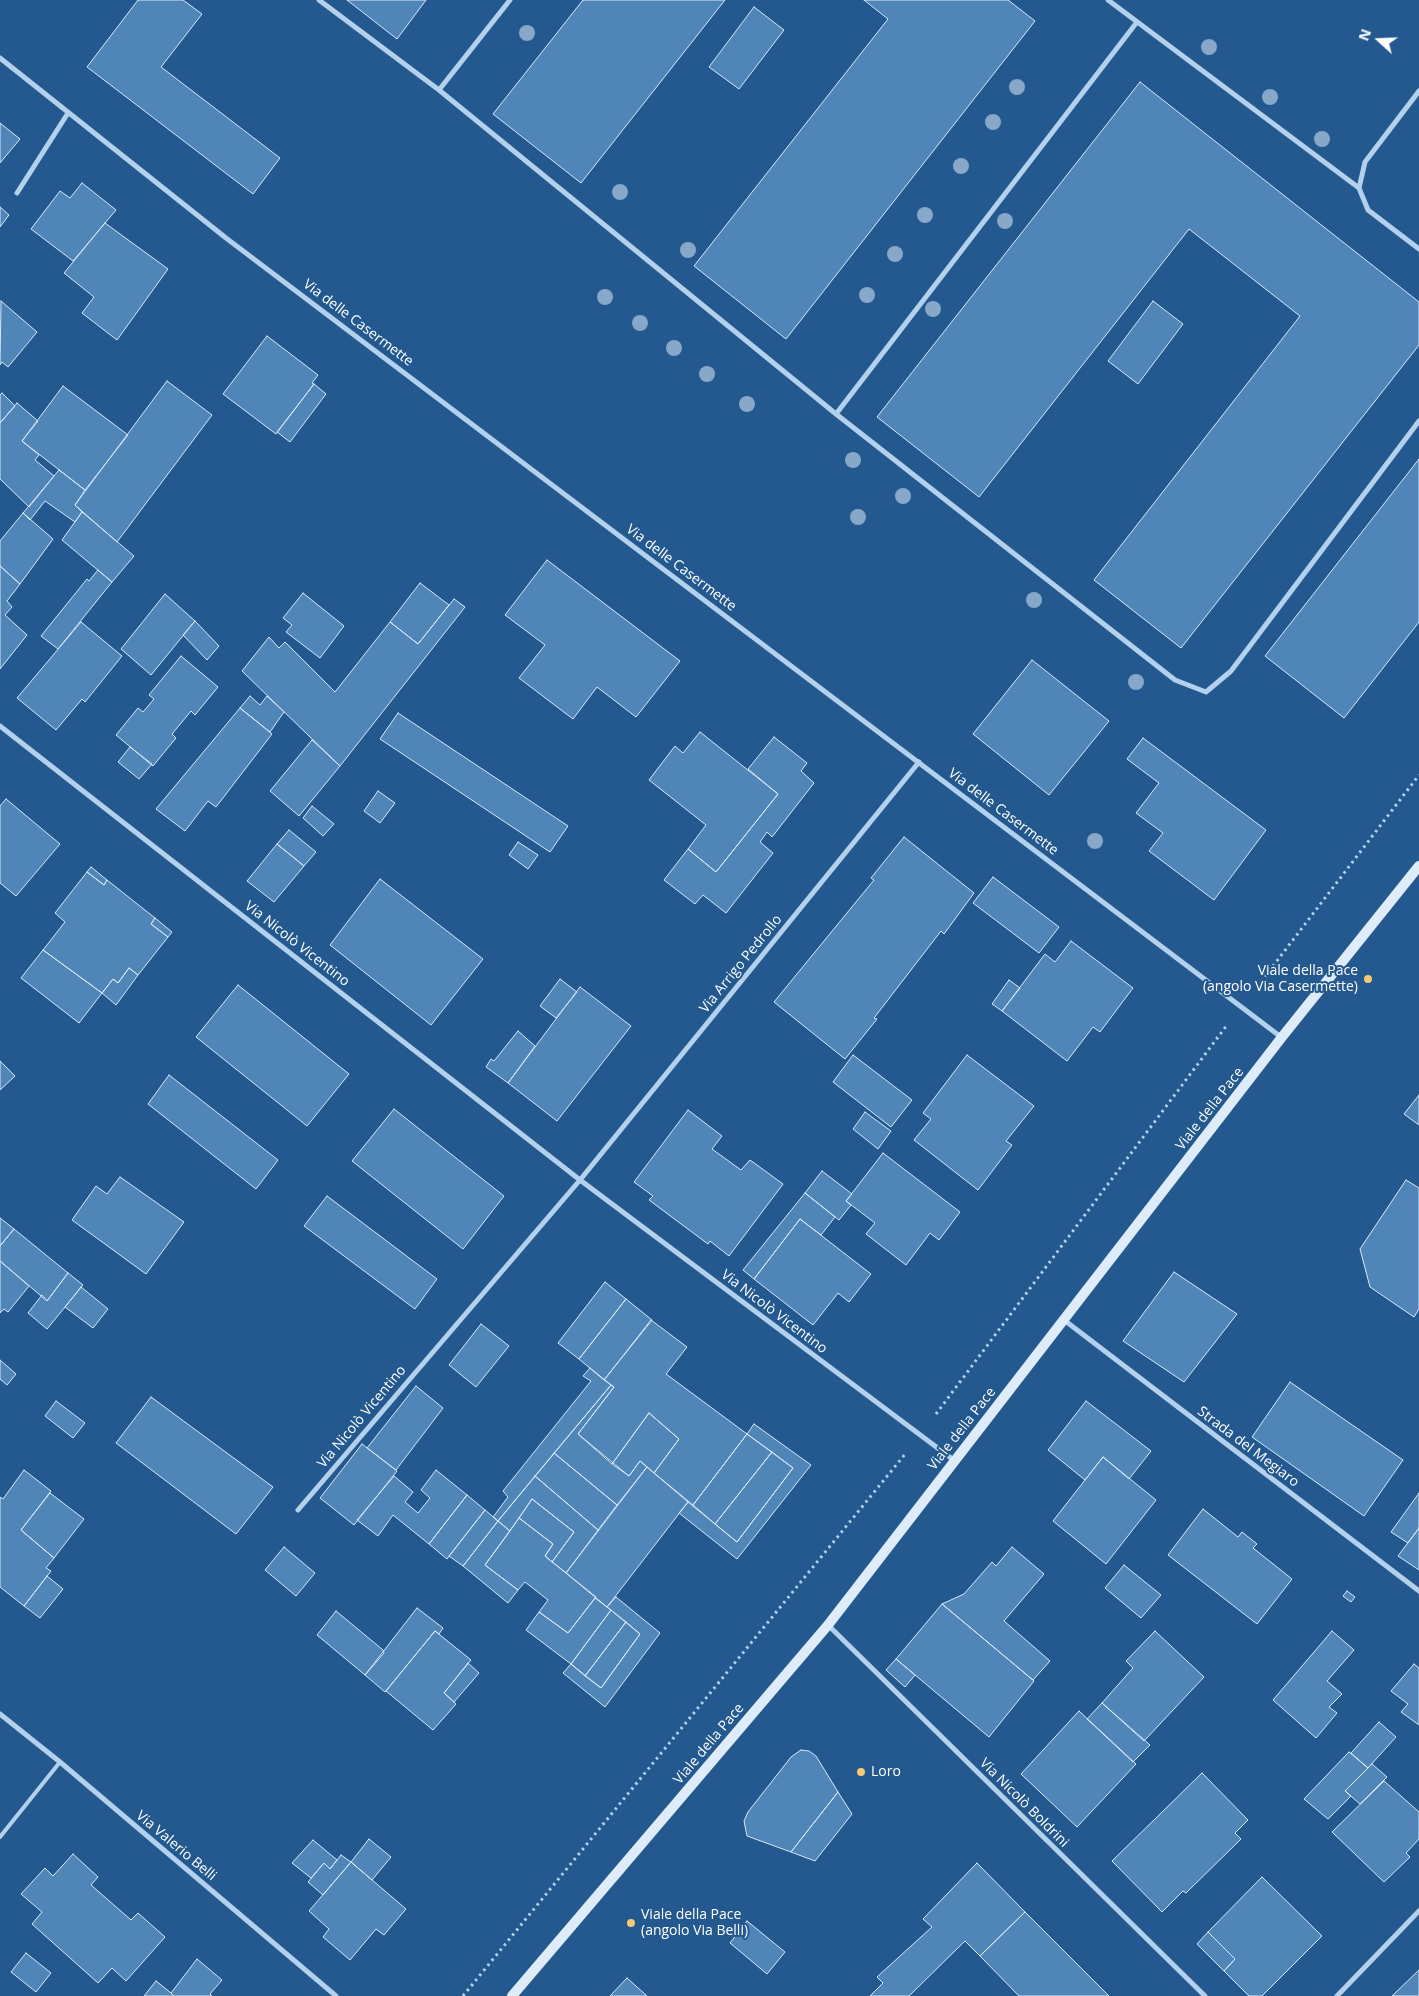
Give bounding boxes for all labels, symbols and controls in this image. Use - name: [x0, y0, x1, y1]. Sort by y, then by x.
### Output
- north arrow: [1354, 15, 1404, 65]
- text: N: [1354, 26, 1375, 43]
- street label: Via delle Casermette: [300, 276, 416, 370]
- street label: Via delle Casermette: [623, 521, 739, 615]
- street label: Via delle Casermette: [945, 765, 1061, 859]
- street label: Via Nicolò Vicentino: [241, 898, 353, 990]
- street label: Via Arrigo Pedrollo: [696, 912, 786, 1016]
- place label: Viale della Pace (angolo Via Casermette): [1203, 963, 1358, 996]
- marker: Viale della Pace (angolo Via Casermette): [1362, 973, 1374, 985]
- street label: Viale della Pace: [1172, 1064, 1248, 1154]
- street label: Via Nicolò Vicentino: [718, 1267, 830, 1357]
- street label: Via Nicolò Vicentino: [314, 1362, 410, 1472]
- street label: Viale della Pace: [924, 1384, 1000, 1474]
- street label: Strada del Megiaro: [1194, 1403, 1302, 1491]
- street label: Viale della Pace: [670, 1700, 748, 1788]
- street label: Via Nicolò Boldrini: [976, 1755, 1072, 1851]
- place label: Loro: [871, 1764, 901, 1780]
- marker: Loro: [855, 1766, 867, 1778]
- street label: Via Valerio Belli: [132, 1808, 220, 1884]
- place label: Viale della Pace (angolo Via Belli): [641, 1907, 748, 1940]
- marker: Viale della Pace (angolo Via Belli): [625, 1917, 637, 1929]

